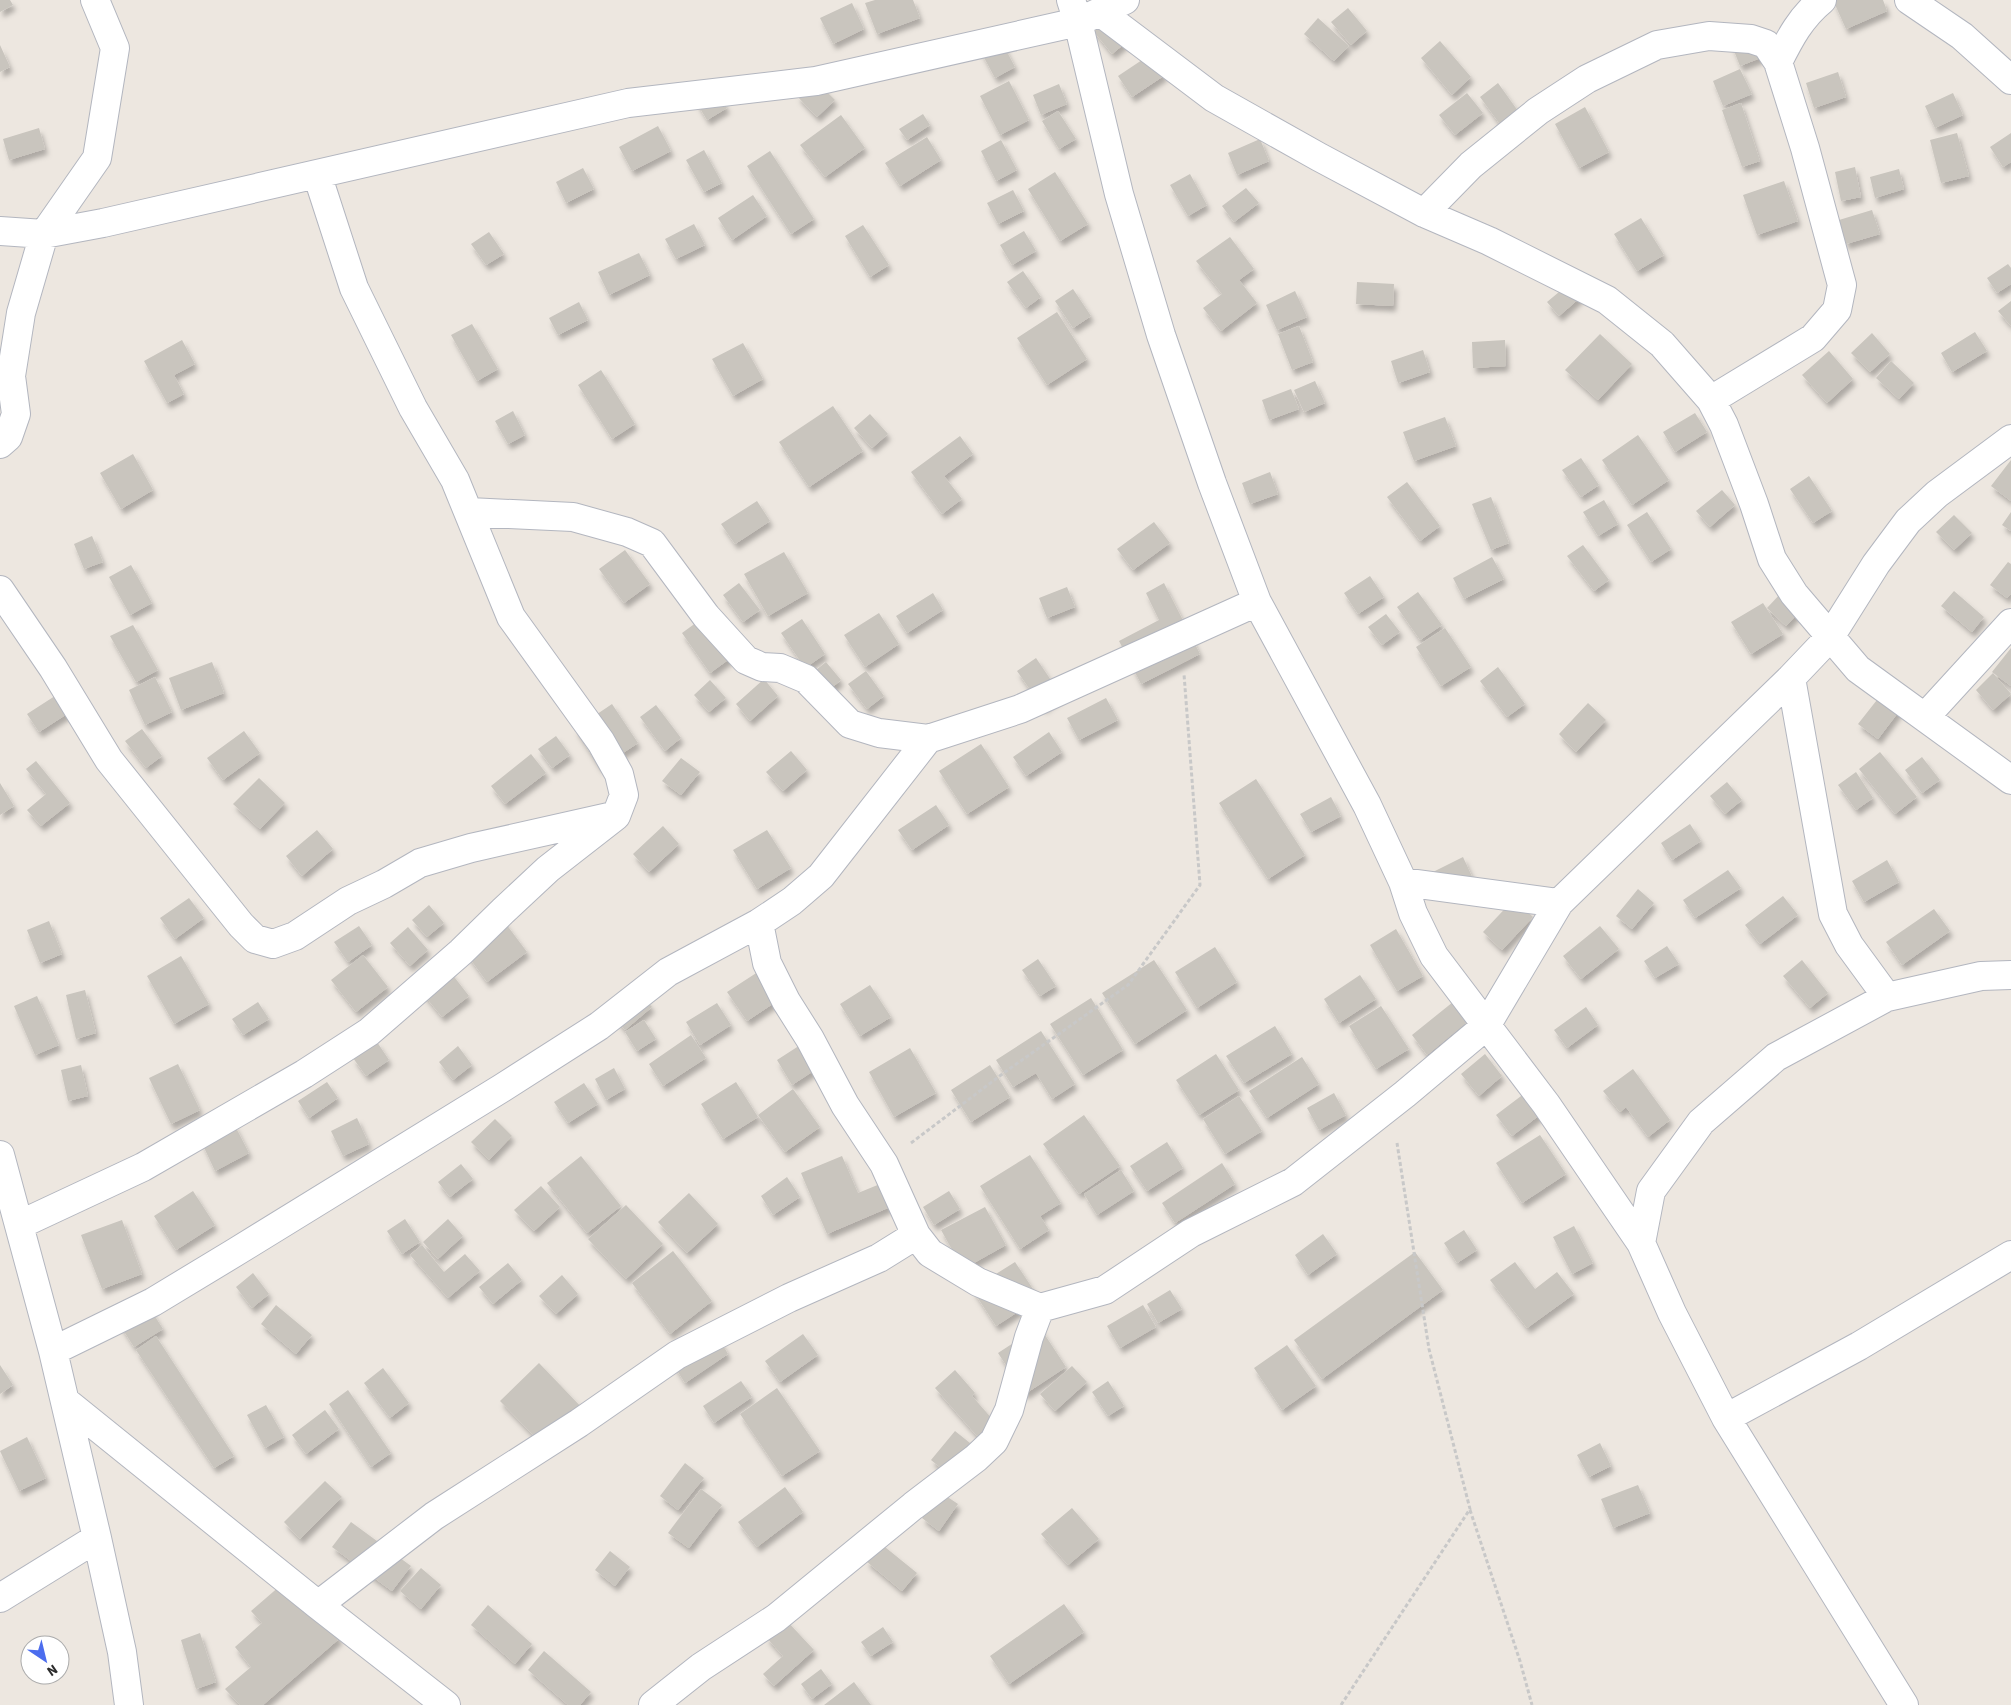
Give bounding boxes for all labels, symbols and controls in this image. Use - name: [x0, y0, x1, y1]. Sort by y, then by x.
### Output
- north arrow: [20, 1635, 70, 1685]
- text: N: [42, 1659, 61, 1681]

